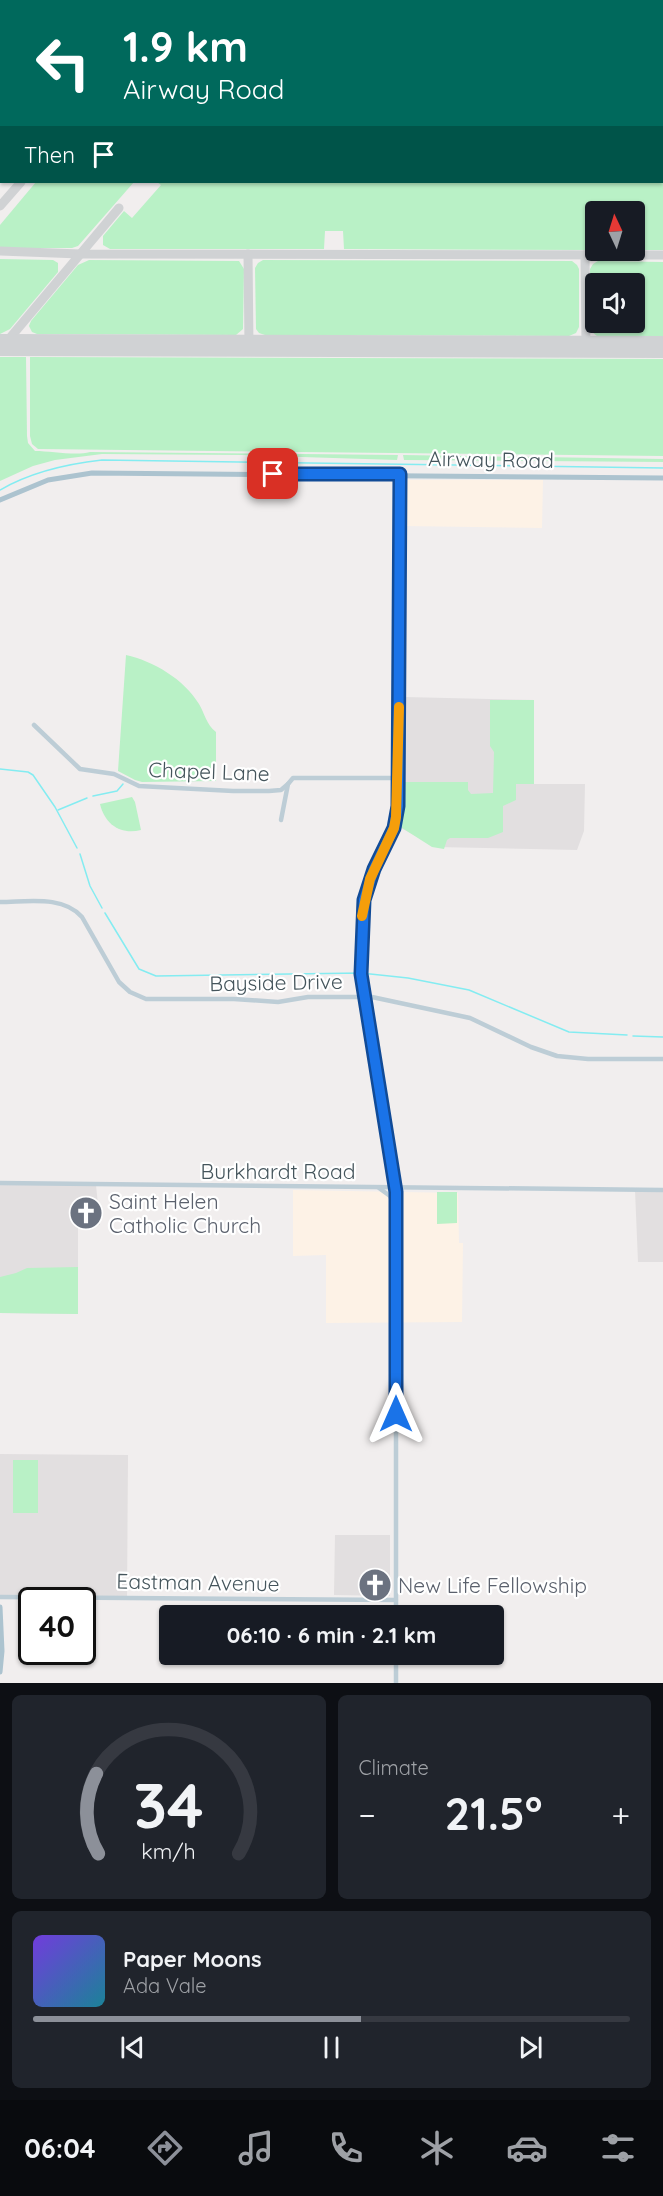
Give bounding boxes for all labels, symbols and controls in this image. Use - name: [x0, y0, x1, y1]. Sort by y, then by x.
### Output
- text: 1.9 km: [123, 20, 248, 73]
- icon: left: [24, 24, 102, 102]
- text: Airway Road: [123, 72, 284, 106]
- icon: arrive: [87, 138, 120, 171]
- text: Then: [24, 141, 75, 169]
- north arrow: [585, 201, 645, 261]
- map controls: [585, 201, 645, 333]
- button: sound: [585, 273, 645, 333]
- street label: Airway Road: [428, 445, 554, 473]
- pin: [247, 448, 298, 499]
- icon: arrive: [256, 457, 289, 490]
- street label: Chapel Lane: [148, 756, 270, 786]
- street label: Bayside Drive: [209, 968, 343, 996]
- street label: Burkhardt Road: [201, 1158, 355, 1184]
- place label: Saint Helen Catholic Church: [109, 1188, 261, 1238]
- church icon: Saint Helen Catholic Church: [68, 1195, 104, 1231]
- position arrow: [364, 1382, 428, 1446]
- church icon: New Life Fellowship: [357, 1567, 393, 1603]
- street label: Eastman Avenue: [116, 1568, 280, 1596]
- place label: New Life Fellowship: [398, 1572, 587, 1598]
- speed limit sign: 40: [18, 1587, 96, 1665]
- text: 06:10 · 6 min · 2.1 km: [227, 1621, 436, 1649]
- text: Climate: [359, 1755, 429, 1780]
- text: 34: [134, 1766, 204, 1844]
- text: 21.5°: [445, 1785, 542, 1841]
- text: −: [359, 1794, 376, 1835]
- text: +: [611, 1794, 630, 1835]
- text: km/h: [142, 1838, 196, 1864]
- text: Paper Moons: [123, 1945, 262, 1973]
- text: Ada Vale: [123, 1973, 207, 1998]
- icon: previous: [116, 2031, 149, 2064]
- icon: pause: [315, 2031, 348, 2064]
- icon: next: [514, 2031, 547, 2064]
- icon: directions: [144, 2127, 186, 2169]
- icon: music: [235, 2127, 277, 2169]
- icon: phone: [325, 2127, 367, 2169]
- icon: climate: [416, 2127, 458, 2169]
- icon: car: [506, 2127, 548, 2169]
- icon: filters: [597, 2127, 639, 2169]
- text: 06:04: [24, 2131, 96, 2165]

